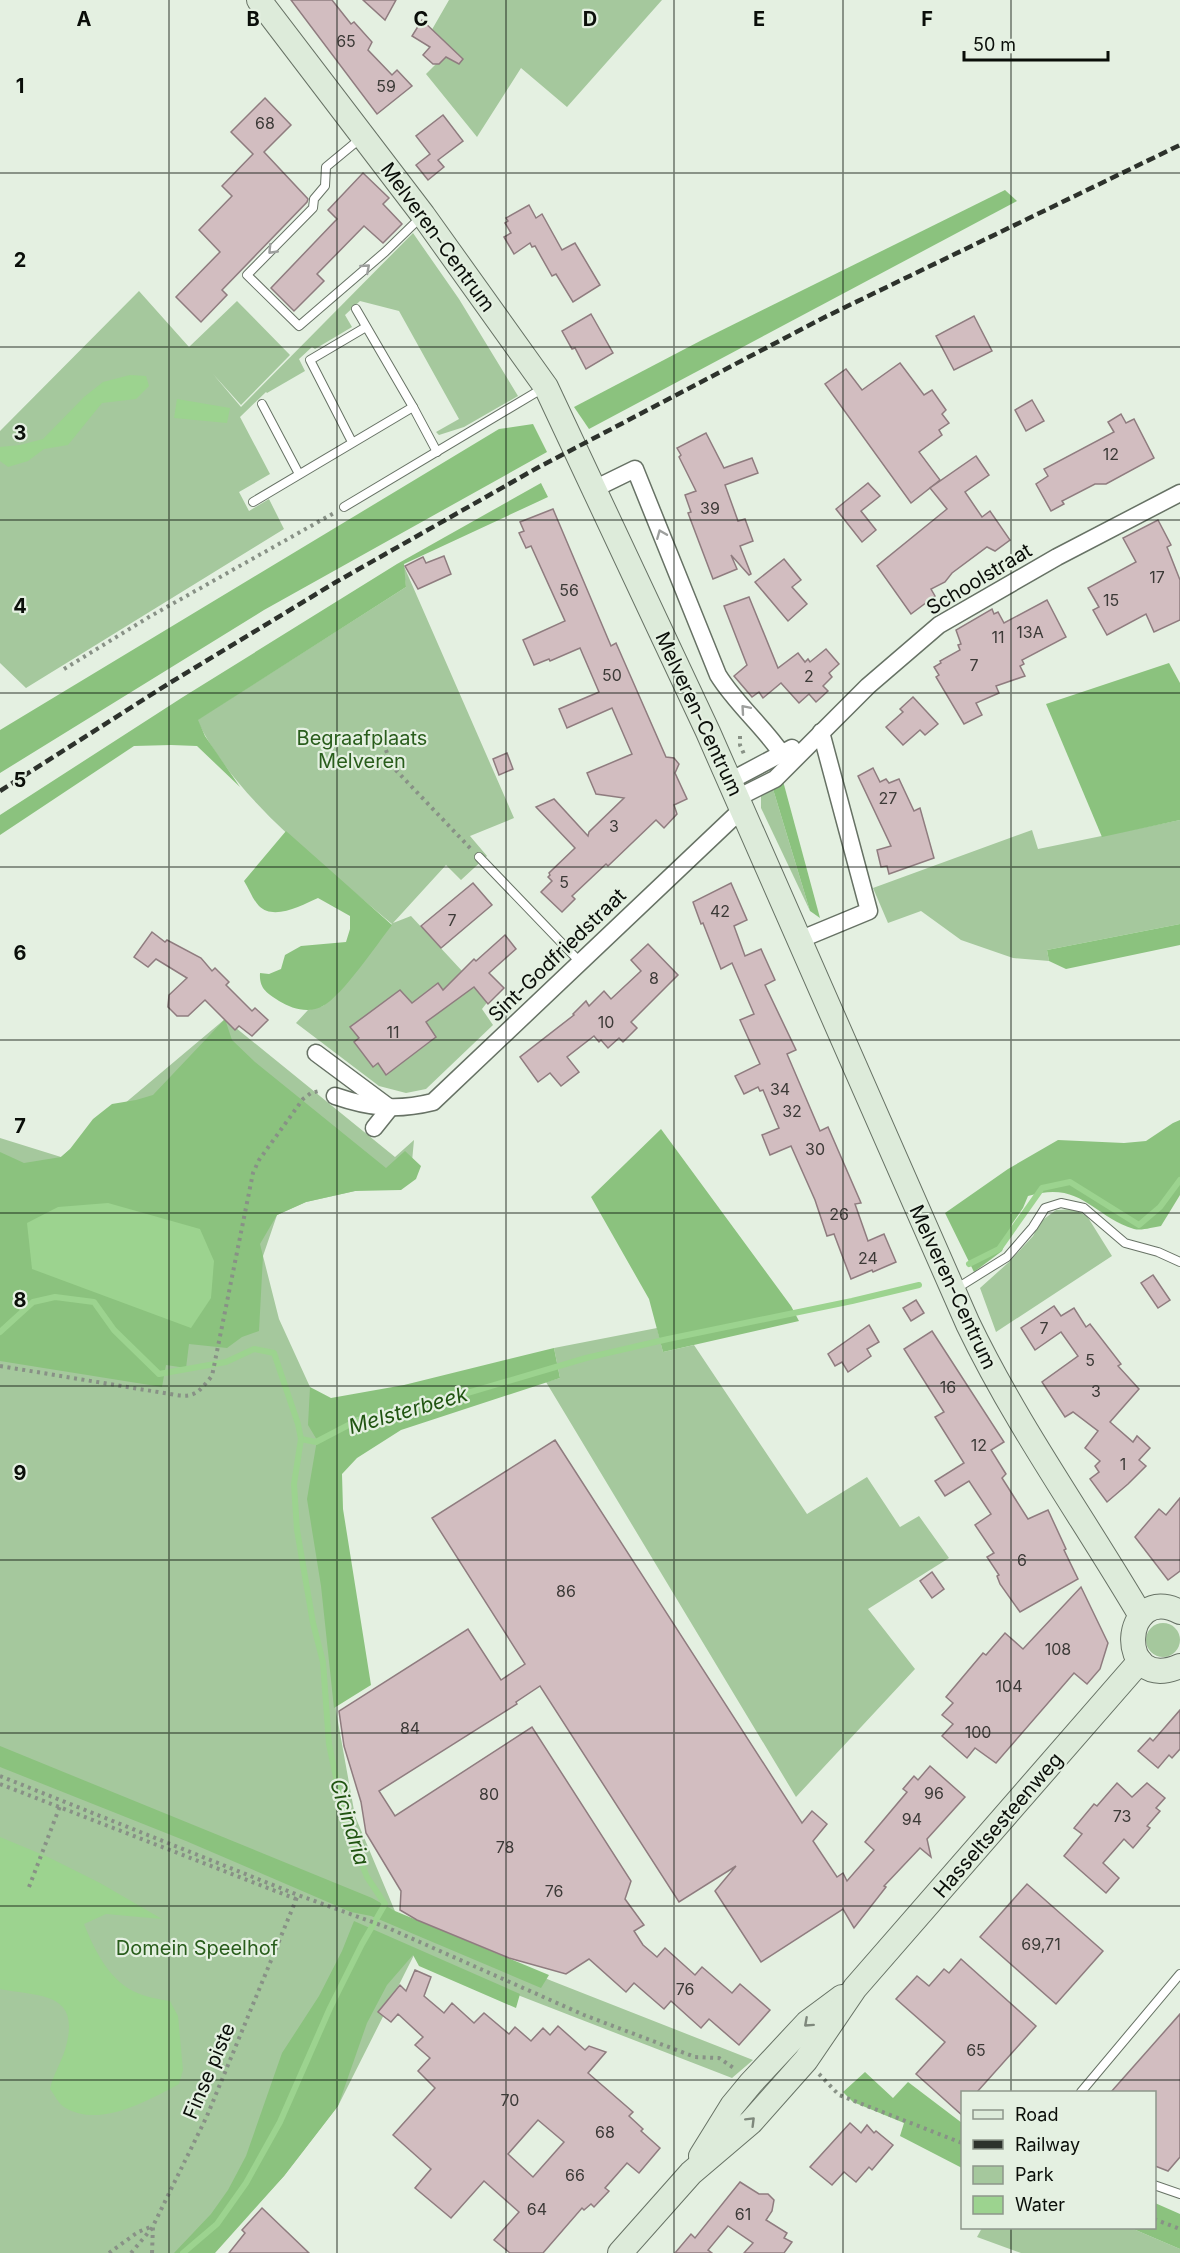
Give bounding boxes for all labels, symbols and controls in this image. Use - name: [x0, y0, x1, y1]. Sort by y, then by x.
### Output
- text: A: [77, 7, 92, 31]
- text: B: [246, 7, 260, 31]
- text: C: [414, 7, 428, 31]
- text: D: [583, 7, 597, 31]
- text: E: [753, 7, 765, 31]
- text: F: [921, 7, 933, 31]
- scale bar: [964, 24, 1108, 62]
- house number: 65: [336, 31, 356, 51]
- text: 50 m: [973, 34, 1016, 55]
- text: 1: [16, 74, 24, 98]
- house number: 59: [376, 76, 396, 96]
- house number: 68: [255, 113, 275, 133]
- street label: Melveren-Centrum: [376, 158, 500, 316]
- one-way arrow: [268, 243, 279, 254]
- text: 2: [14, 248, 26, 272]
- one-way arrow: [359, 264, 369, 275]
- text: 3: [14, 421, 26, 445]
- house number: 12: [1103, 444, 1119, 464]
- house number: 39: [700, 498, 720, 518]
- one-way arrow: [656, 529, 669, 540]
- street label: Schoolstraat: [922, 538, 1036, 620]
- house number: 17: [1149, 567, 1165, 587]
- house number: 56: [559, 580, 579, 600]
- house number: 15: [1103, 590, 1119, 610]
- text: 4: [13, 594, 27, 618]
- house number: 13A: [1016, 622, 1044, 642]
- house number: 11: [991, 627, 1005, 647]
- street label: Melveren-Centrum: [650, 628, 748, 800]
- house number: 7: [969, 655, 979, 675]
- house number: 50: [602, 665, 622, 685]
- house number: 2: [804, 666, 814, 686]
- one-way arrow: [741, 705, 752, 715]
- park label: Begraafplaats Melveren: [297, 726, 427, 773]
- text: 5: [14, 768, 26, 792]
- house number: 27: [879, 788, 897, 808]
- house number: 3: [609, 816, 619, 836]
- house number: 5: [559, 872, 569, 892]
- street label: Sint-Godfriedstraat: [483, 883, 631, 1027]
- house number: 42: [710, 901, 730, 921]
- house number: 7: [447, 910, 457, 930]
- text: 6: [14, 941, 27, 965]
- house number: 8: [649, 968, 659, 988]
- house number: 10: [598, 1012, 614, 1032]
- house number: 11: [386, 1022, 400, 1042]
- house number: 34: [770, 1079, 790, 1099]
- house number: 32: [782, 1101, 802, 1121]
- text: 7: [14, 1114, 26, 1138]
- house number: 30: [805, 1139, 825, 1159]
- street label: Melveren-Centrum: [904, 1201, 1002, 1373]
- house number: 26: [829, 1204, 849, 1224]
- house number: 24: [858, 1248, 878, 1268]
- text: 8: [13, 1288, 27, 1312]
- house number: 7: [1039, 1318, 1049, 1338]
- house number: 5: [1085, 1350, 1095, 1370]
- house number: 16: [940, 1377, 956, 1397]
- water label: Melsterbeek: [346, 1381, 471, 1439]
- house number: 3: [1091, 1381, 1101, 1401]
- house number: 12: [971, 1435, 987, 1455]
- house number: 1: [1120, 1454, 1126, 1474]
- text: 9: [14, 1461, 27, 1485]
- house number: 6: [1017, 1550, 1027, 1570]
- house number: 86: [556, 1581, 576, 1601]
- house number: 108: [1045, 1639, 1071, 1659]
- house number: 104: [996, 1676, 1022, 1696]
- house number: 84: [400, 1718, 420, 1738]
- house number: 100: [965, 1722, 991, 1742]
- street label: Hasseltsesteenweg: [928, 1747, 1068, 1903]
- water label: Cicindria: [325, 1776, 375, 1868]
- house number: 96: [924, 1783, 944, 1803]
- house number: 80: [479, 1784, 499, 1804]
- house number: 73: [1113, 1806, 1131, 1826]
- house number: 94: [902, 1809, 922, 1829]
- house number: 78: [496, 1837, 514, 1857]
- house number: 76: [545, 1881, 563, 1901]
- house number: 69,71: [1021, 1934, 1061, 1954]
- park label: Domein Speelhof: [116, 1936, 279, 1960]
- house number: 76: [676, 1979, 694, 1999]
- one-way arrow: [804, 2016, 815, 2027]
- street label: Finse piste: [178, 2019, 240, 2123]
- house number: 65: [966, 2040, 986, 2060]
- house number: 70: [501, 2090, 519, 2110]
- legend: [961, 2091, 1156, 2229]
- text: Road: [1015, 2104, 1058, 2125]
- one-way arrow: [744, 2117, 754, 2128]
- house number: 68: [595, 2122, 615, 2142]
- text: Railway: [1015, 2134, 1080, 2155]
- text: Park: [1015, 2164, 1054, 2185]
- house number: 66: [565, 2165, 585, 2185]
- text: Water: [1015, 2194, 1065, 2215]
- house number: 64: [527, 2199, 547, 2219]
- house number: 61: [735, 2204, 751, 2224]

